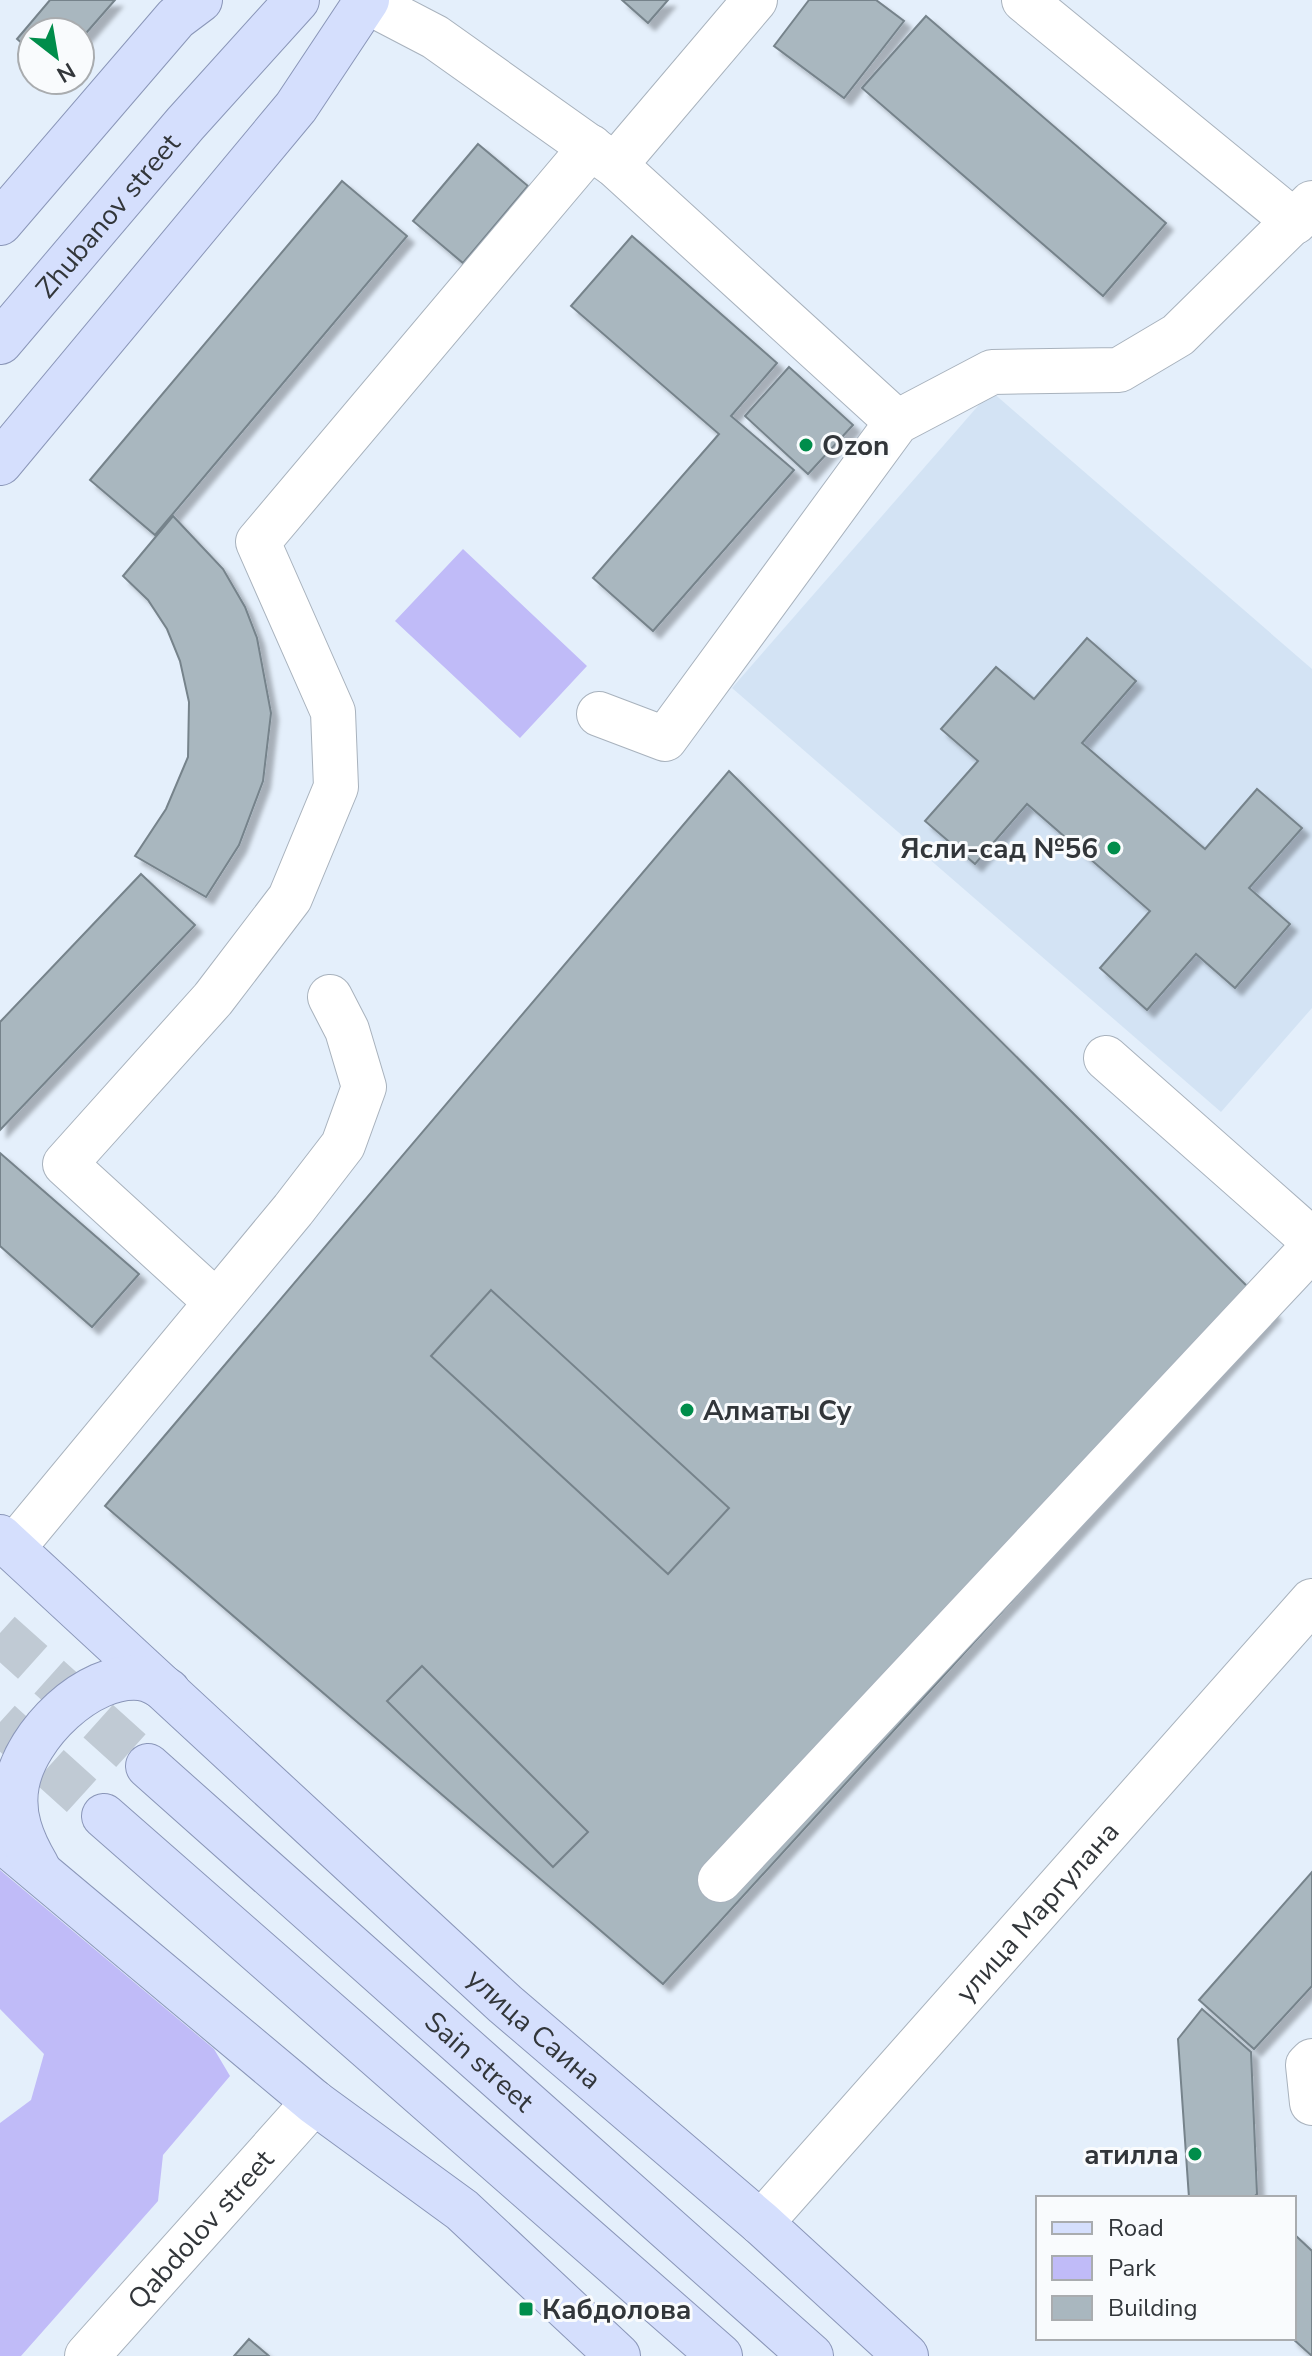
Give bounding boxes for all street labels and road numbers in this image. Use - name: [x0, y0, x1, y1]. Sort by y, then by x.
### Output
- street label: Zhubanov street: [27, 126, 189, 306]
- street label: улица Маргулана: [947, 1814, 1128, 2011]
- street label: улица Саина: [458, 1960, 609, 2098]
- street label: Sain street: [416, 2003, 542, 2121]
- street label: Qabdolov street: [119, 2142, 283, 2318]

